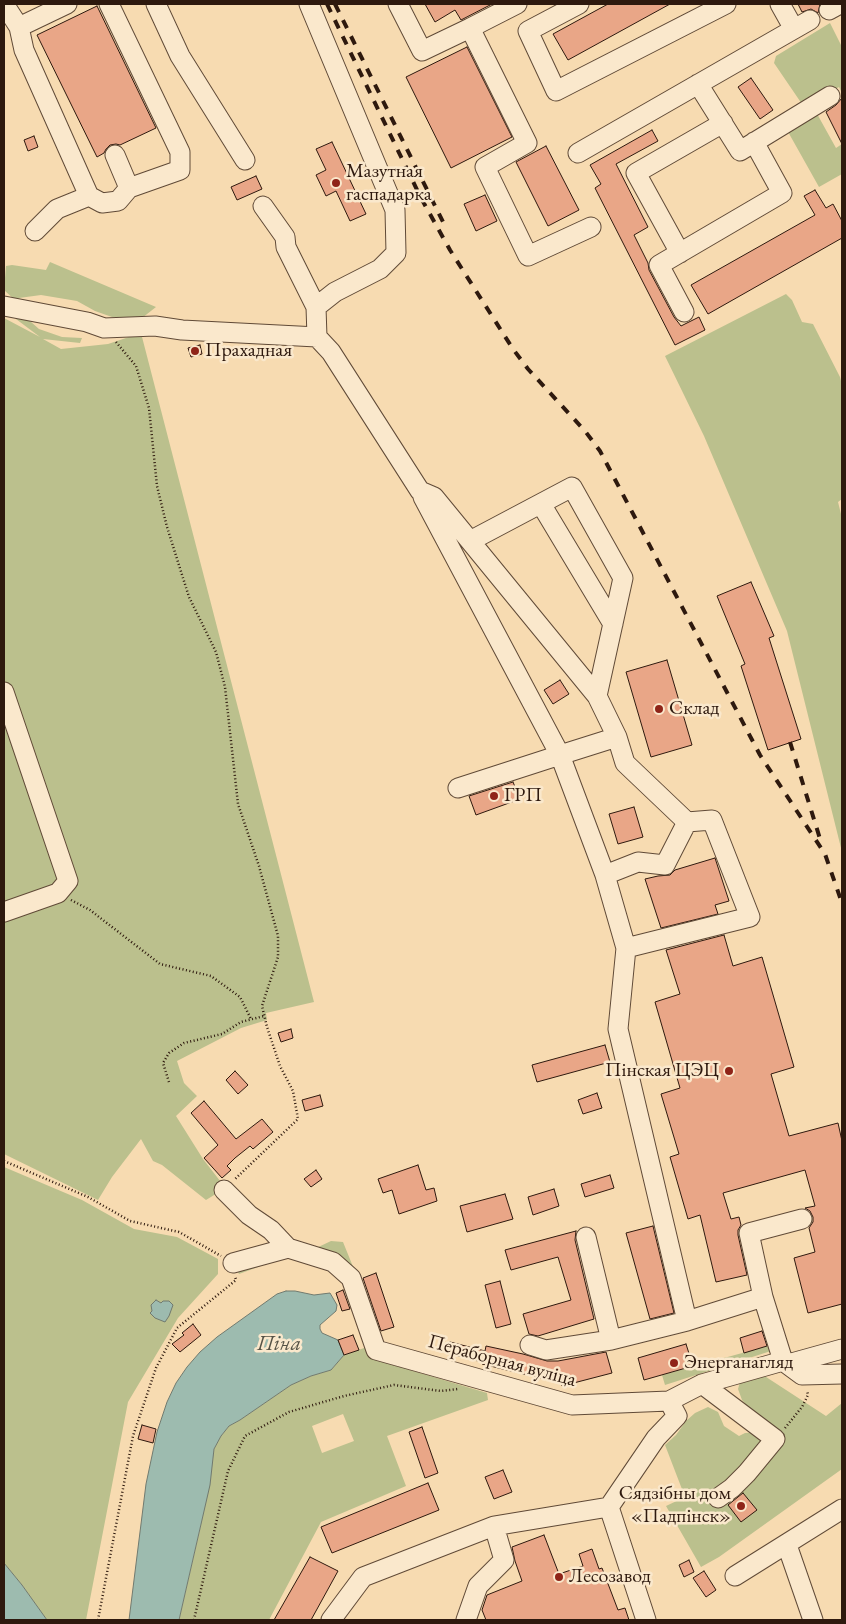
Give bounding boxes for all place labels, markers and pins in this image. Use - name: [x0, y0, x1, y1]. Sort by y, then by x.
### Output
- place label: Мазутная гаспадарка: [346, 160, 432, 207]
- marker: Мазутная гаспадарка: [330, 177, 342, 189]
- place label: Прахадная: [205, 339, 292, 363]
- marker: Прахадная: [189, 345, 201, 357]
- place label: Склад: [669, 697, 719, 721]
- marker: Склад: [653, 703, 665, 715]
- place label: ГРП: [504, 784, 542, 808]
- marker: ГРП: [488, 790, 500, 802]
- place label: Пінская ЦЭЦ: [605, 1059, 719, 1083]
- marker: Пінская ЦЭЦ: [723, 1065, 735, 1077]
- place label: Энерганагляд: [684, 1351, 793, 1375]
- marker: Энерганагляд: [668, 1357, 680, 1369]
- place label: Сядзібны дом «Падпінск»: [619, 1482, 731, 1529]
- marker: Сядзібны дом «Падпінск»: [735, 1500, 747, 1512]
- place label: Лесозавод: [569, 1565, 651, 1589]
- marker: Лесозавод: [553, 1571, 565, 1583]

